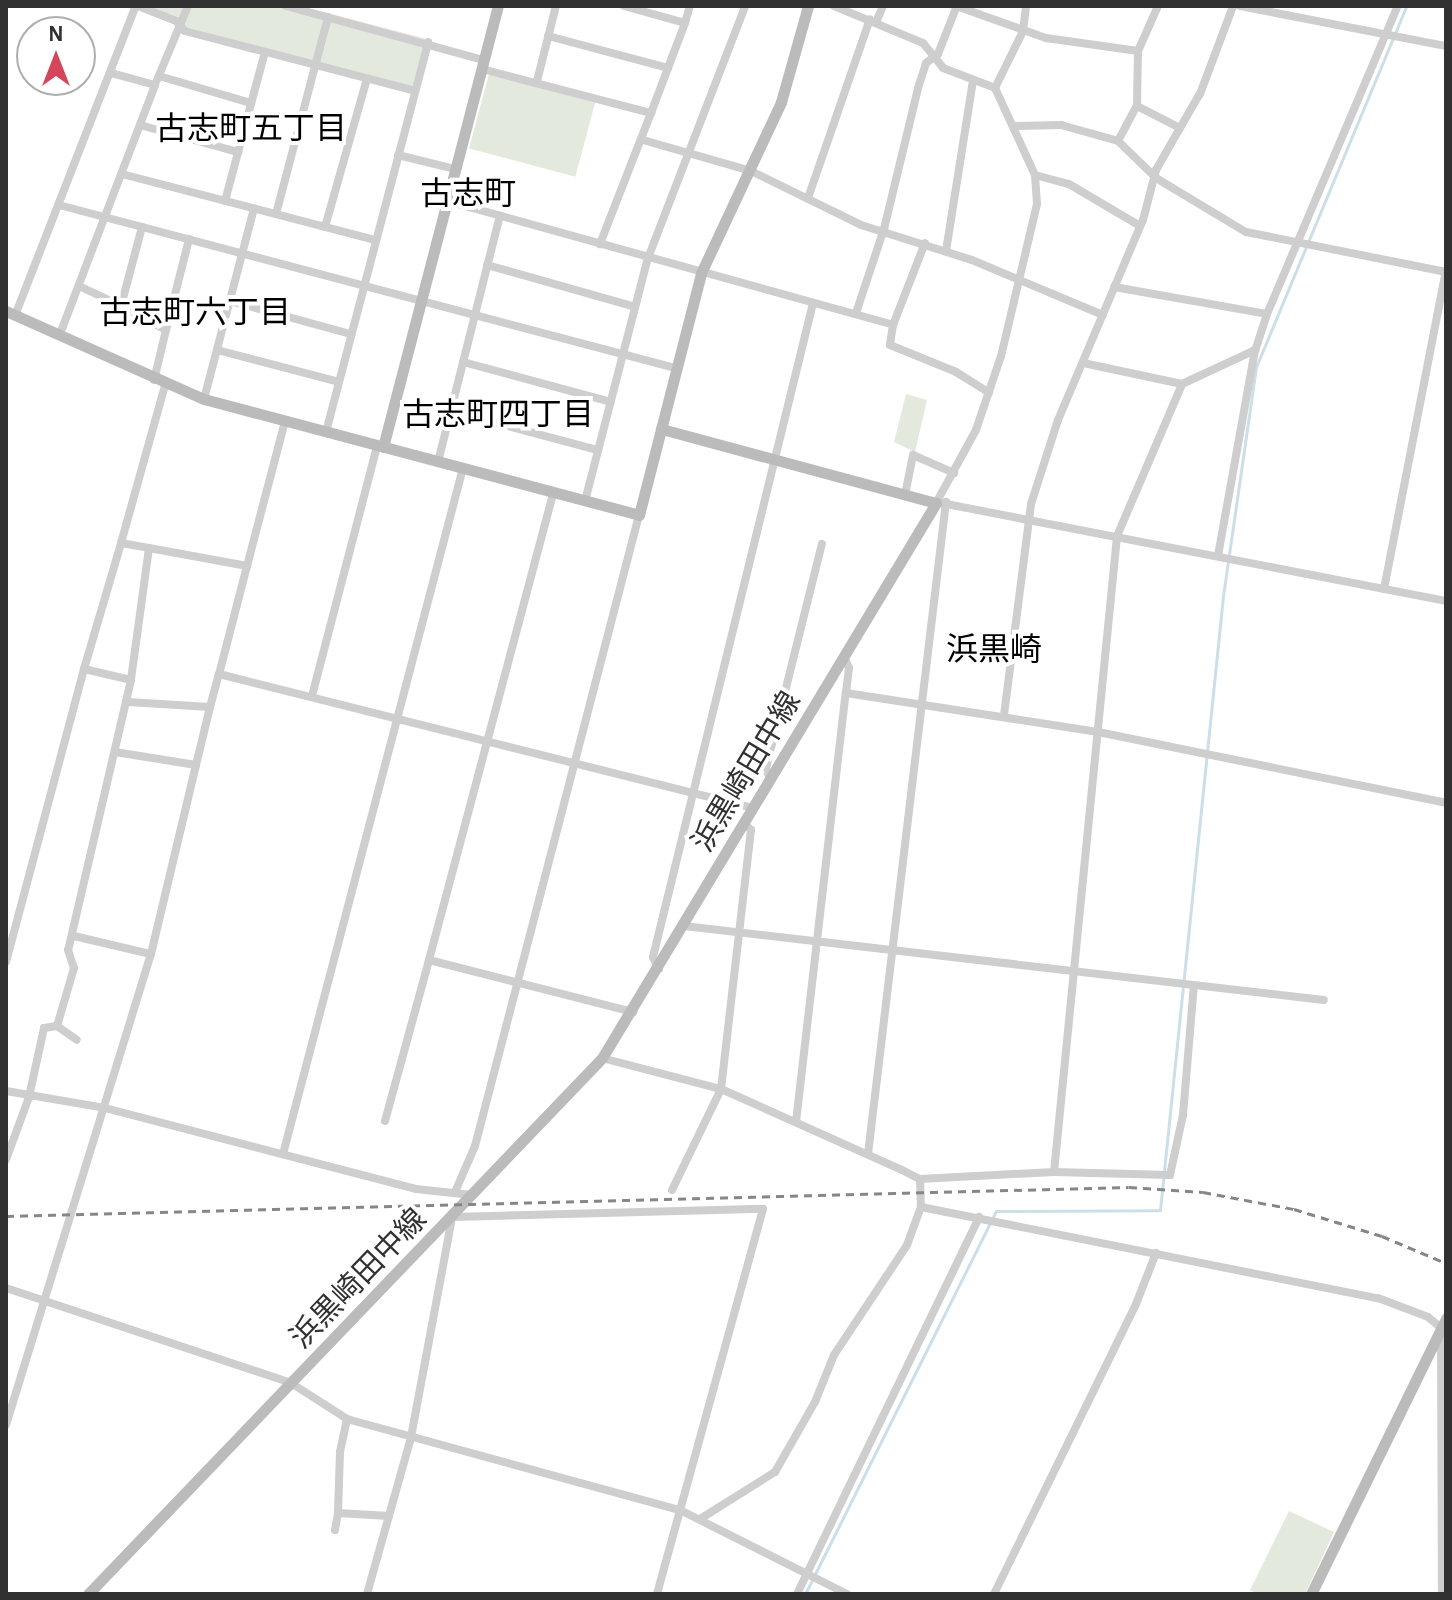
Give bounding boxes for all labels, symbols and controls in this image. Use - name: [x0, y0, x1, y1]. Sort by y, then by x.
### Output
- north arrow: [16, 16, 96, 96]
- text: N: [48, 23, 64, 45]
- district label: 古志町五丁目: [155, 110, 347, 148]
- district label: 古志町: [420, 175, 516, 213]
- district label: 古志町六丁目: [99, 294, 291, 332]
- district label: 古志町四丁目: [402, 396, 594, 434]
- district label: 浜黒崎: [946, 631, 1042, 669]
- street label: 浜黒崎田中線: [685, 686, 809, 858]
- street label: 浜黒崎田中線: [284, 1202, 434, 1356]

